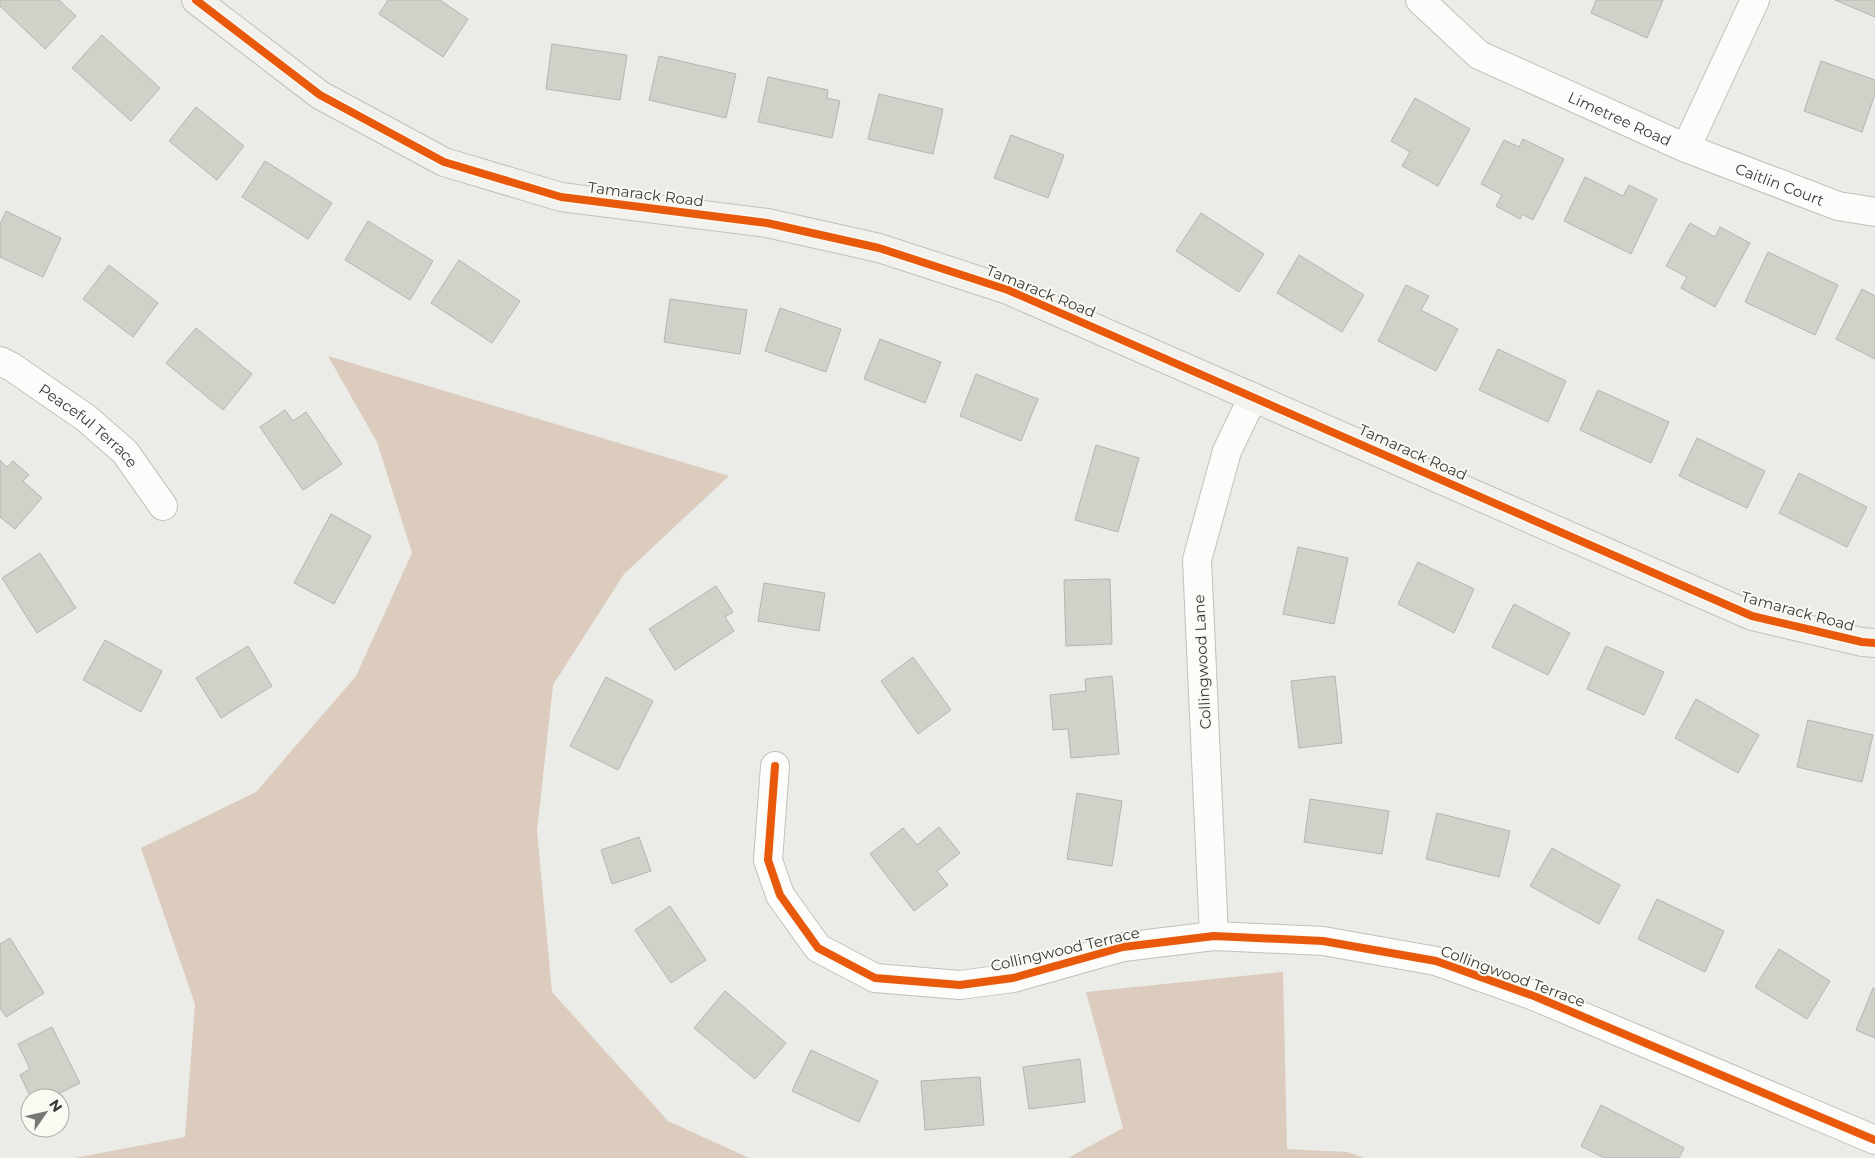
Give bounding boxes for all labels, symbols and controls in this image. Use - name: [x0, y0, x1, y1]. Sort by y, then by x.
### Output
- street label: Limetree Road: [1565, 87, 1674, 150]
- street label: Caitlin Court: [1733, 158, 1827, 209]
- street label: Tamarack Road: [587, 177, 705, 211]
- street label: Tamarack Road: [983, 260, 1099, 322]
- street label: Peaceful Terrace: [35, 379, 142, 471]
- street label: Tamarack Road: [1356, 420, 1470, 484]
- street label: Tamarack Road: [1739, 587, 1857, 635]
- street label: Collingwood Lane: [1189, 594, 1215, 730]
- street label: Collingwood Terrace: [989, 923, 1141, 975]
- street label: Collingwood Terrace: [1438, 941, 1588, 1011]
- north arrow: [20, 1088, 70, 1138]
- text: N: [45, 1096, 66, 1115]

